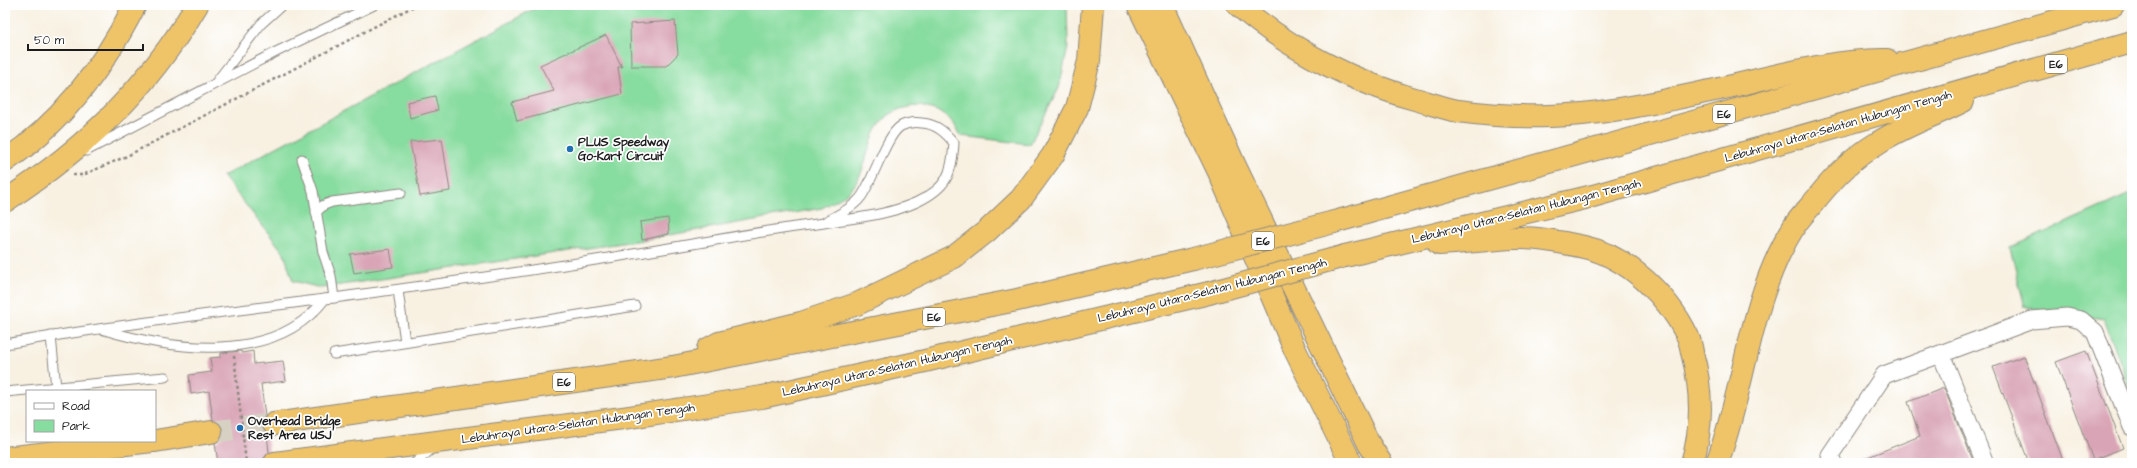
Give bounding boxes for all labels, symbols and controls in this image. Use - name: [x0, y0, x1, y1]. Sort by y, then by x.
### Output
- scale bar: [28, 26, 143, 52]
- text: 50 m: [34, 32, 65, 49]
- road number: E6: [2045, 55, 2067, 73]
- street label: Lebuhraya Utara–Selatan Hubungan Tengah: [1723, 86, 1954, 168]
- road number: E6: [1713, 105, 1735, 123]
- place label: PLUS Speedway Go-Kart Circuit: [578, 134, 670, 165]
- marker: PLUS Speedway Go-Kart Circuit: [565, 144, 575, 154]
- street label: Lebuhraya Utara–Selatan Hubungan Tengah: [1410, 175, 1643, 249]
- road number: E6: [1252, 232, 1274, 250]
- street label: Lebuhraya Utara–Selatan Hubungan Tengah: [1096, 254, 1329, 328]
- road number: E6: [923, 308, 945, 326]
- street label: Lebuhraya Utara–Selatan Hubungan Tengah: [781, 332, 1014, 402]
- road number: E6: [553, 373, 575, 391]
- legend: [26, 390, 156, 442]
- text: Road: [62, 398, 90, 415]
- street label: Lebuhraya Utara–Selatan Hubungan Tengah: [460, 399, 696, 449]
- place label: Overhead Bridge Rest Area USJ: [248, 413, 341, 444]
- text: Park: [62, 418, 90, 435]
- marker: Overhead Bridge Rest Area USJ: [235, 423, 245, 433]

